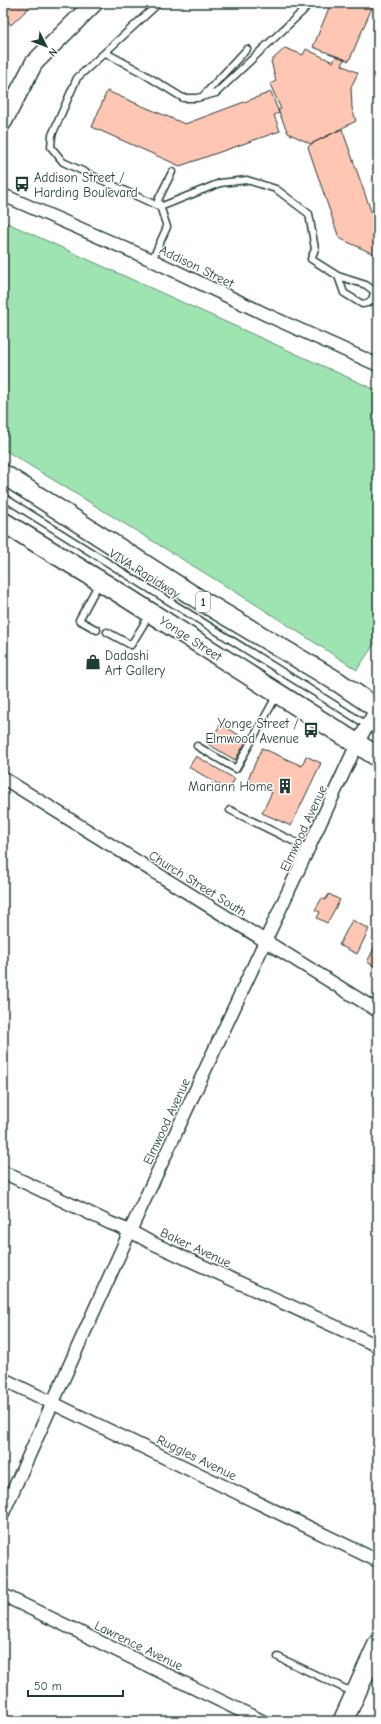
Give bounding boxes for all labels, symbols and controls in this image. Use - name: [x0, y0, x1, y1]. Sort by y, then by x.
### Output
- north arrow: [26, 26, 66, 66]
- text: N: [46, 45, 60, 59]
- place label: Addison Street / Harding Boulevard: [34, 170, 138, 200]
- bus stop icon: Addison Street / Harding Boulevard: [13, 175, 31, 193]
- street label: Addison Street: [157, 242, 237, 291]
- street label: VIVA Rapidway: [106, 546, 183, 601]
- road number: 1: [196, 592, 210, 612]
- street label: Yonge Street: [157, 613, 226, 665]
- place label: Dadashi Art Gallery: [105, 648, 165, 678]
- shop icon: Dadashi Art Gallery: [84, 653, 102, 671]
- place label: Yonge Street / Elmwood Avenue: [205, 716, 299, 746]
- bus stop icon: Yonge Street / Elmwood Avenue: [302, 721, 320, 739]
- building icon: Mariann Home: [276, 777, 294, 795]
- place label: Mariann Home: [188, 779, 273, 794]
- street label: Elmwood Avenue: [277, 782, 330, 874]
- street label: Church Street South: [146, 847, 249, 920]
- street label: Elmwood Avenue: [140, 1075, 193, 1167]
- street label: Baker Avenue: [158, 1225, 234, 1271]
- street label: Ruggles Avenue: [154, 1432, 240, 1483]
- street label: Lawrence Avenue: [92, 1618, 186, 1673]
- scale bar: [28, 1672, 123, 1698]
- text: 50 m: [34, 1679, 62, 1693]

